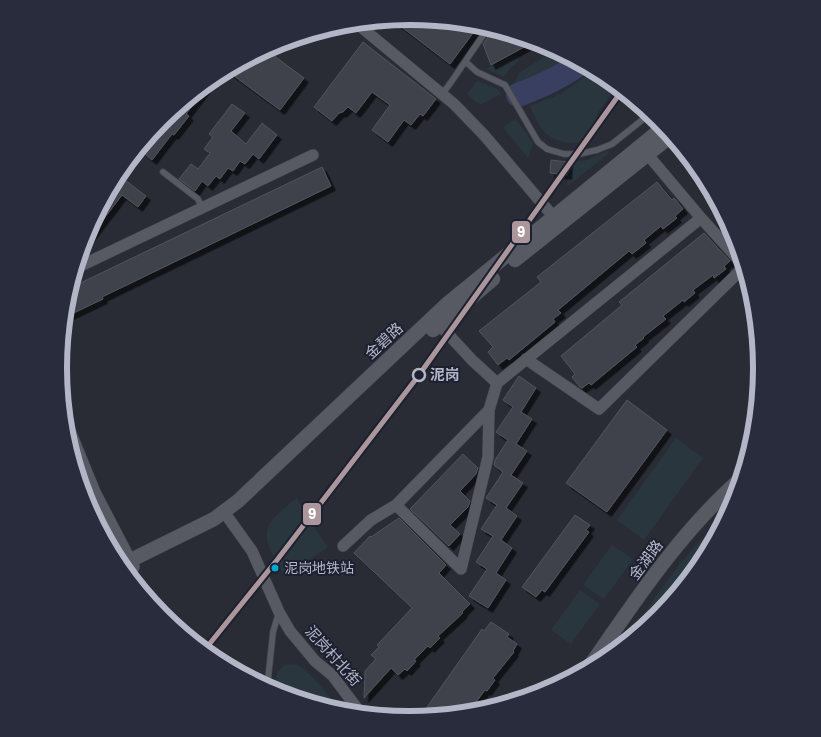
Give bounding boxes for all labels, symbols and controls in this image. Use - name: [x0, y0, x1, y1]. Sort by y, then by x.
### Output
- line badge: 9: [511, 220, 531, 244]
- text: 9: [517, 222, 525, 242]
- street label: 金碧路: [360, 318, 407, 364]
- place label: 泥岗: [430, 364, 460, 385]
- marker: 泥岗: [412, 368, 426, 382]
- line badge: 9: [302, 502, 322, 526]
- text: 9: [308, 504, 316, 524]
- street label: 金湖路: [624, 535, 668, 584]
- place label: 泥岗地铁站: [284, 558, 354, 578]
- marker: 泥岗地铁站: [270, 563, 280, 573]
- street label: 泥岗村北街: [300, 621, 366, 691]

